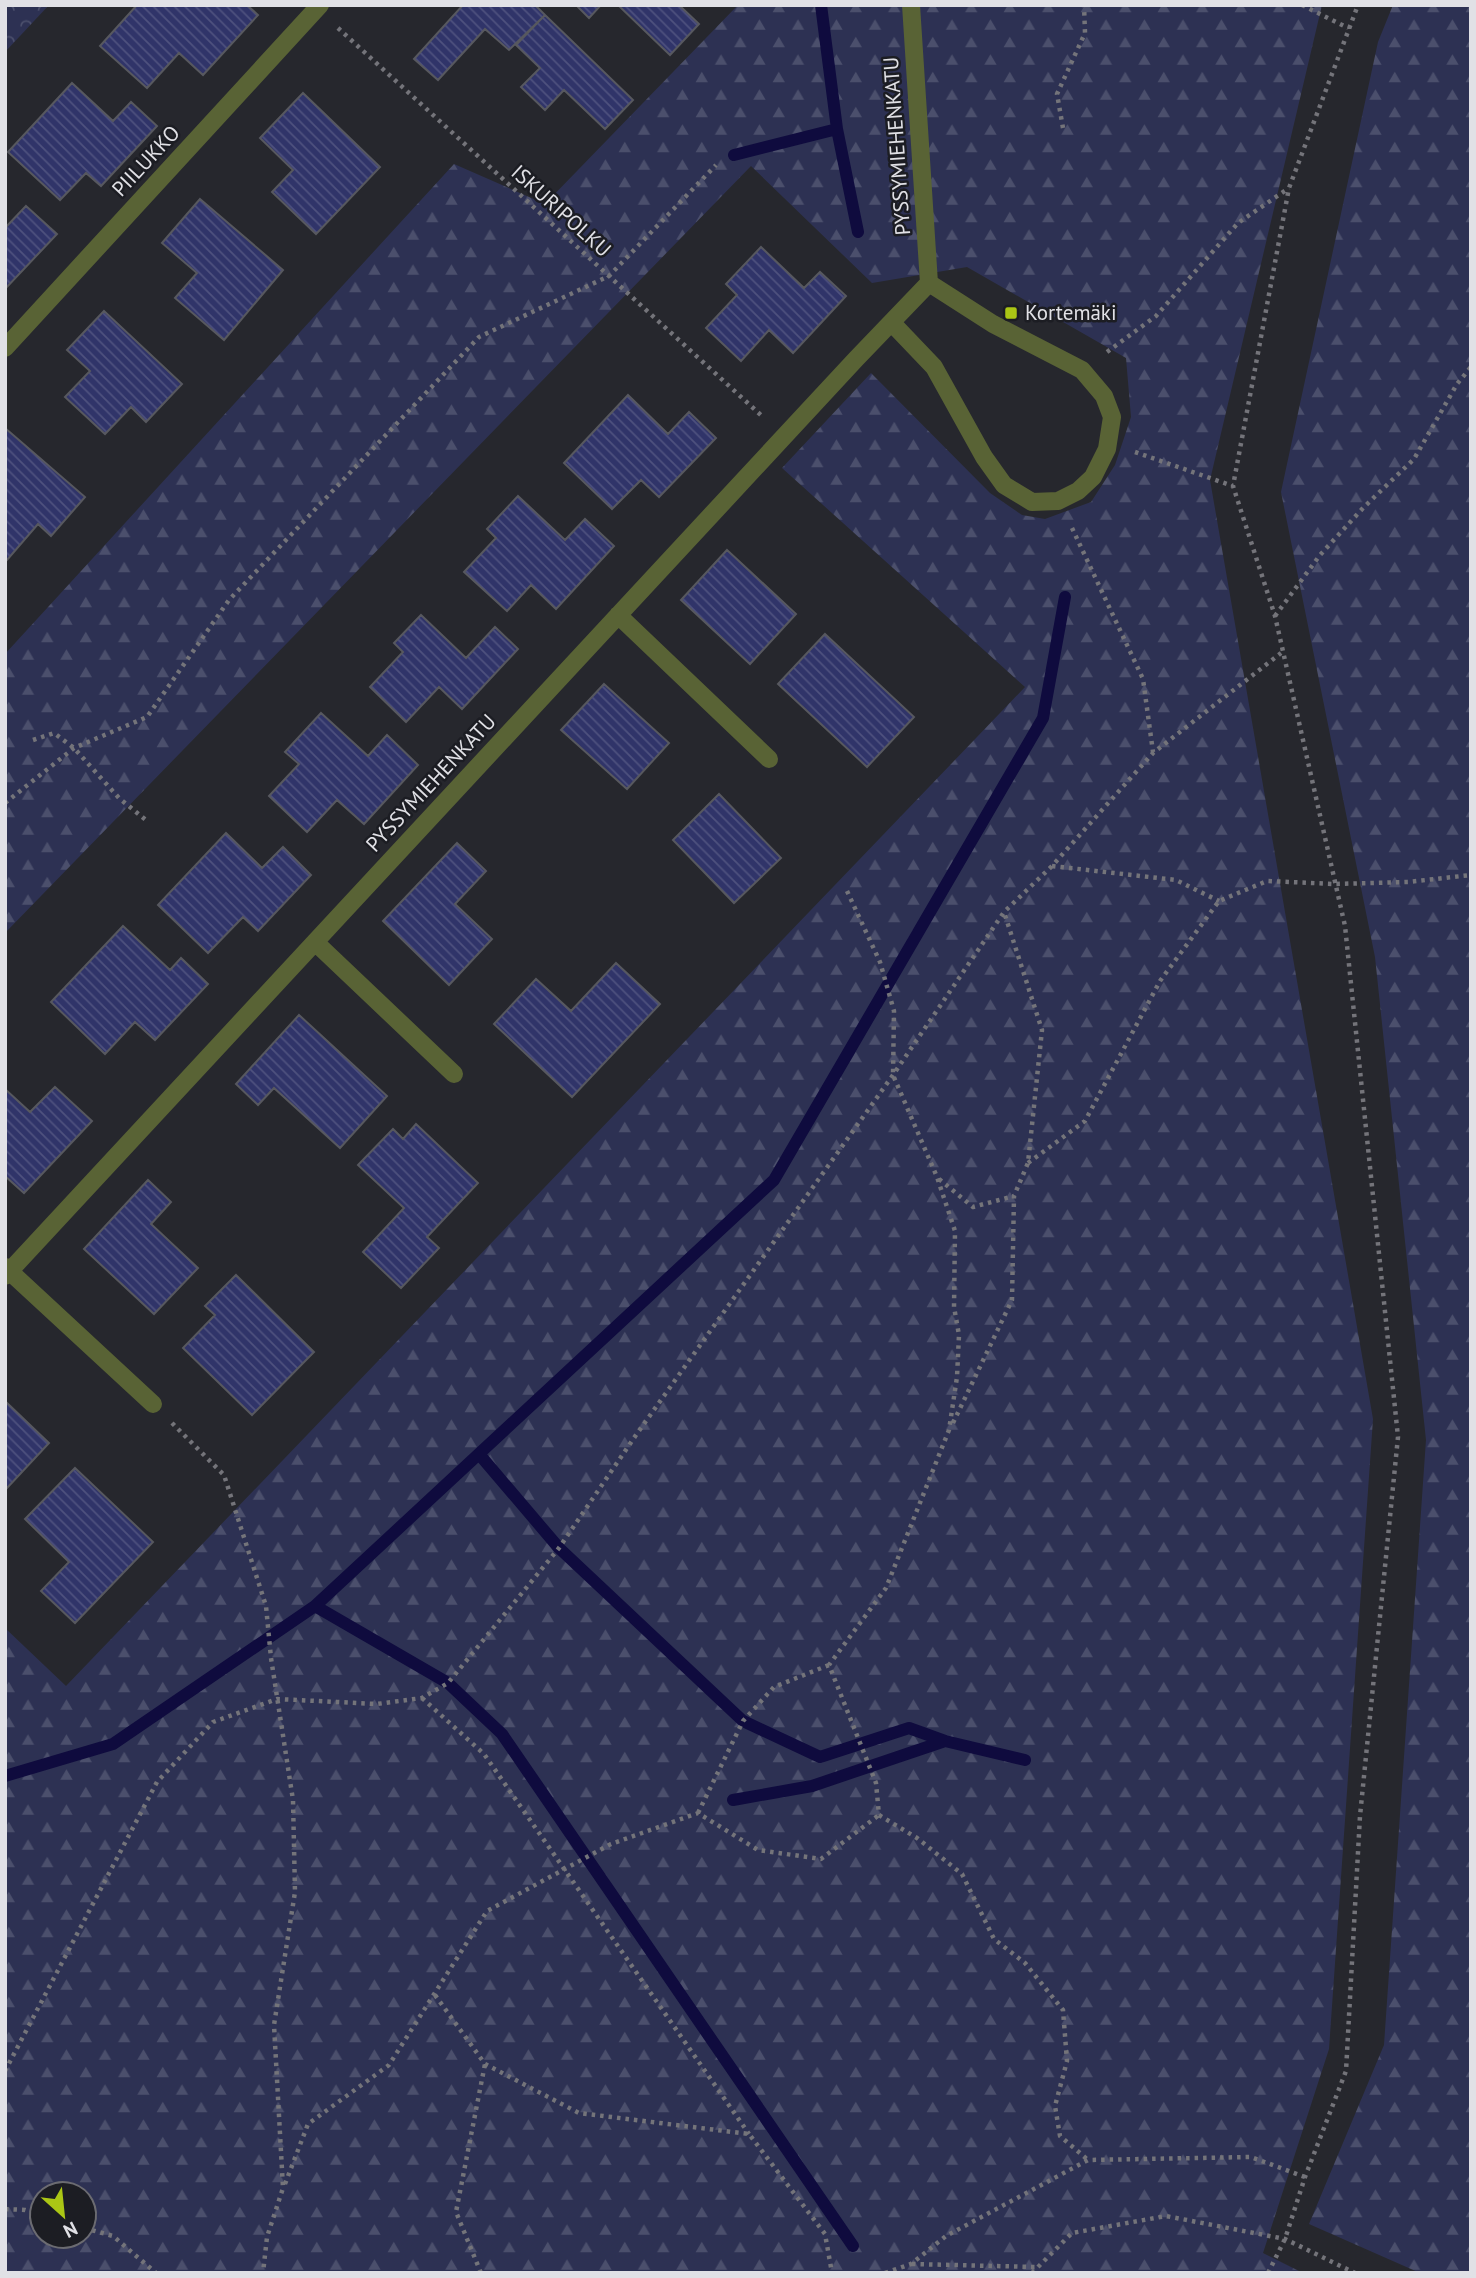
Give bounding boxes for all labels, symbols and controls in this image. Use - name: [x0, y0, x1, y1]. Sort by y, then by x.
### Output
- street label: PYSSYMIEHENKATU: [877, 56, 916, 236]
- street label: PIILUKKO: [106, 119, 185, 202]
- street label: ISKURIPOLKU: [506, 159, 617, 263]
- place label: Kortemäki: [1025, 299, 1117, 326]
- marker: Kortemäki: [1003, 305, 1019, 321]
- street label: PYSSYMIEHENKATU: [360, 708, 501, 857]
- north arrow: [28, 2180, 98, 2250]
- text: N: [60, 2217, 82, 2244]

